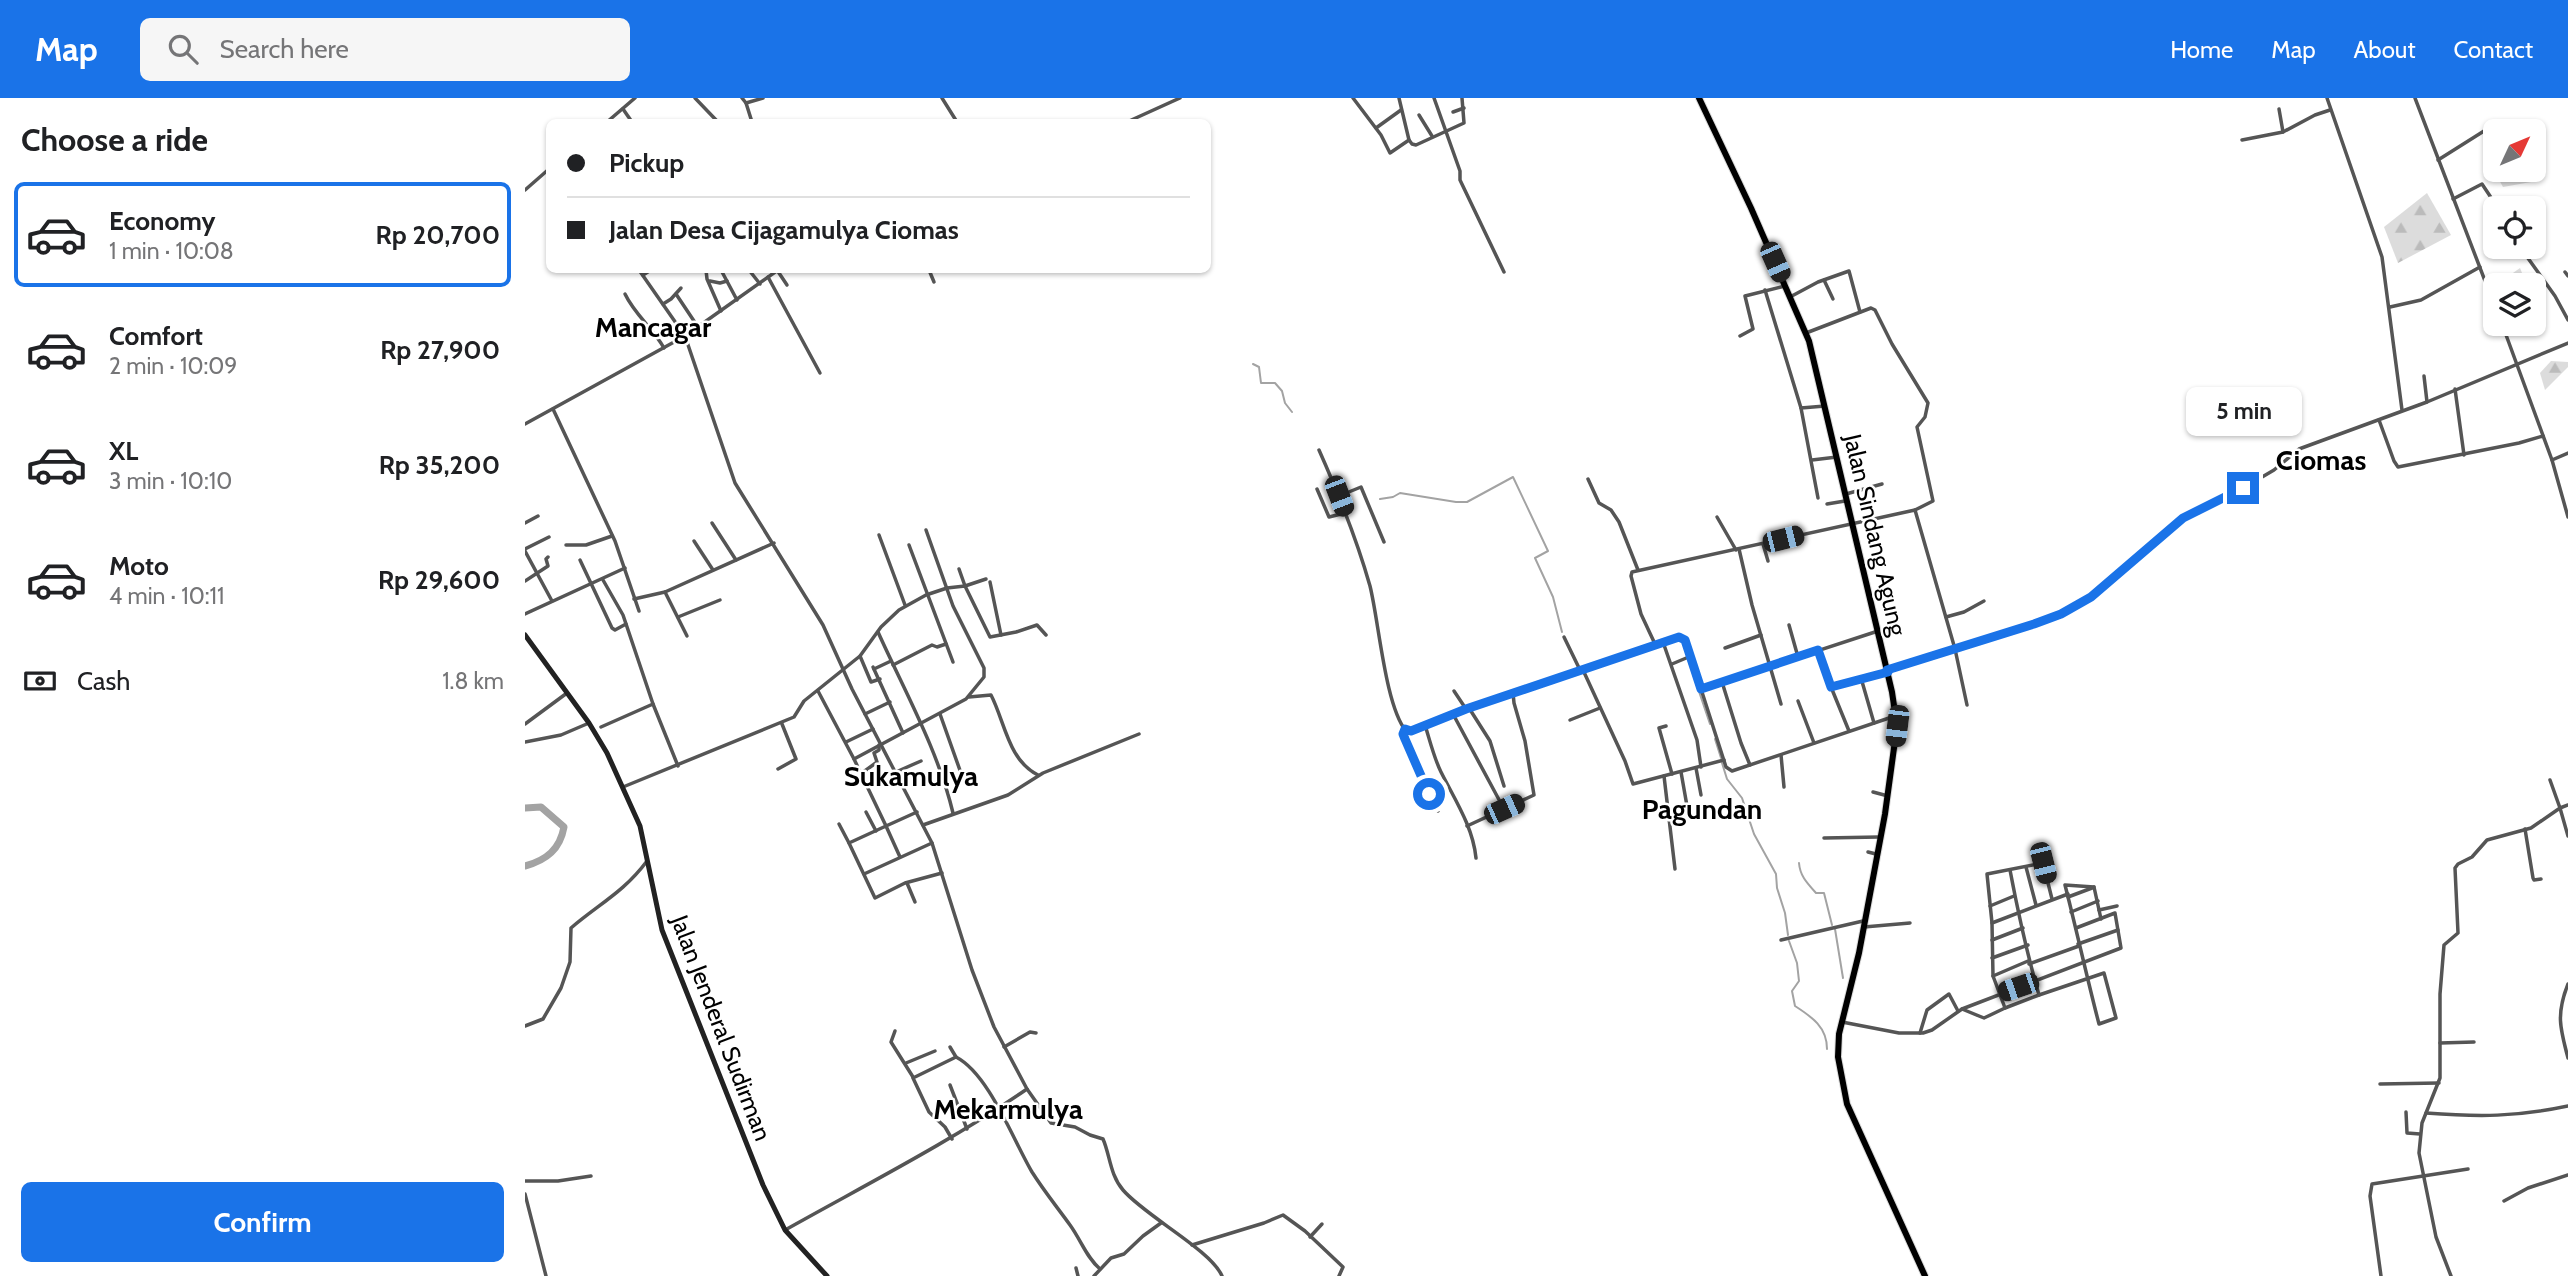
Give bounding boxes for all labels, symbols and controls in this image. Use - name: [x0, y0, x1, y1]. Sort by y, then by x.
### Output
- search box: [140, 18, 630, 81]
- text: Map: [35, 29, 98, 69]
- icon: search: [164, 30, 202, 68]
- text: Search here: [220, 33, 349, 65]
- text: Home: [2170, 35, 2233, 64]
- text: Map: [2271, 35, 2316, 64]
- text: About: [2354, 35, 2416, 64]
- text: Contact: [2454, 35, 2533, 64]
- north arrow: [2483, 119, 2546, 182]
- map controls: [2483, 119, 2546, 336]
- text: Choose a ride: [21, 120, 208, 159]
- text: Pickup: [609, 147, 684, 179]
- button: locate: [2483, 196, 2546, 259]
- icon: car: [25, 203, 88, 266]
- text: Economy: [109, 205, 215, 237]
- text: Jalan Desa Cijagamulya Ciomas: [609, 214, 959, 246]
- text: Rp 20,700: [376, 219, 500, 251]
- text: 1 min · 10:08: [109, 237, 234, 265]
- car: [1757, 239, 1794, 285]
- button: layers: [2483, 273, 2546, 336]
- district label: Mancagar: [595, 310, 712, 344]
- icon: car: [25, 318, 88, 381]
- text: Comfort: [109, 320, 203, 352]
- text: Rp 27,900: [380, 334, 500, 366]
- text: 2 min · 10:09: [109, 352, 237, 380]
- callout: 5 min: [2185, 386, 2301, 436]
- text: 5 min: [2216, 397, 2272, 425]
- street label: Jalan Sindang Agung: [1838, 430, 1913, 639]
- icon: car: [25, 433, 88, 496]
- text: XL: [109, 435, 138, 467]
- district label: Ciomas: [2276, 443, 2366, 477]
- text: Rp 35,200: [379, 449, 500, 481]
- text: 3 min · 10:10: [109, 467, 232, 495]
- route end: [2227, 472, 2259, 504]
- car: [1322, 473, 1357, 519]
- car: [1761, 524, 1806, 554]
- icon: car: [25, 548, 88, 611]
- text: Moto: [109, 550, 169, 582]
- text: Rp 29,600: [378, 564, 500, 596]
- text: 4 min · 10:11: [109, 582, 225, 610]
- icon: cash: [21, 662, 59, 700]
- text: Cash: [77, 665, 130, 697]
- text: 1.8 km: [442, 667, 504, 695]
- car: [1885, 704, 1910, 748]
- district label: Sukamulya: [844, 759, 978, 793]
- route start: [1413, 778, 1445, 810]
- car: [1481, 791, 1528, 827]
- district label: Pagundan: [1642, 792, 1762, 826]
- car: [2028, 840, 2059, 886]
- street label: Jalan Jenderal Sudirman: [665, 910, 778, 1145]
- car: [1995, 970, 2042, 1004]
- district label: Mekarmulya: [933, 1092, 1083, 1126]
- button: Confirm: [21, 1182, 504, 1262]

